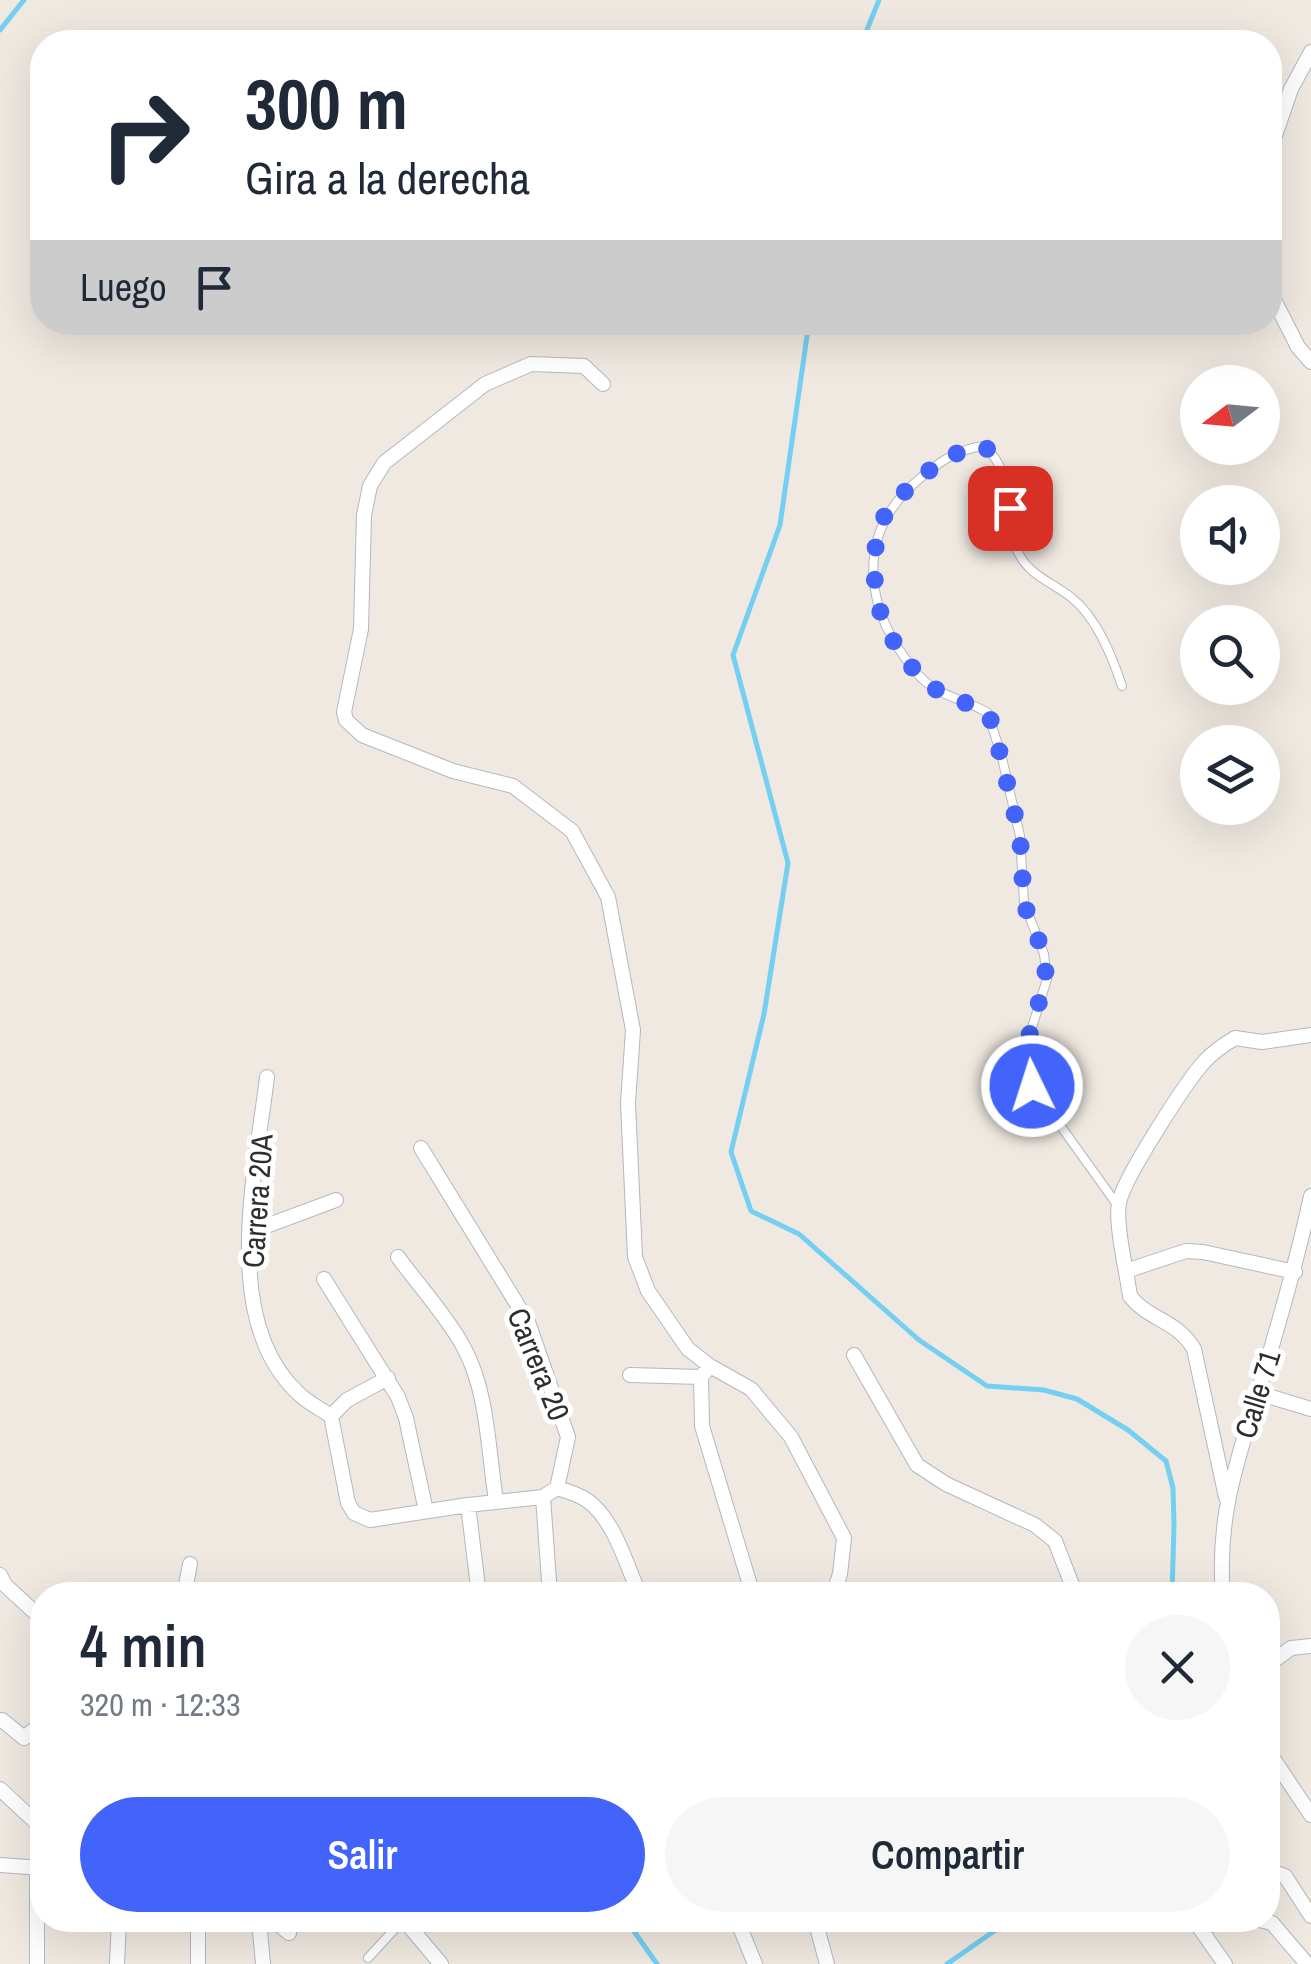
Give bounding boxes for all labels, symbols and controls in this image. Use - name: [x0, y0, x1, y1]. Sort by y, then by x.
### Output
- text: 300 m: [245, 57, 408, 151]
- icon: right: [80, 70, 210, 200]
- text: Gira a la derecha: [245, 147, 530, 208]
- icon: arrive: [187, 260, 242, 315]
- text: Luego: [80, 262, 167, 313]
- north arrow: [1180, 365, 1280, 465]
- map controls: [1180, 365, 1280, 825]
- pin: [968, 466, 1053, 551]
- icon: arrive: [983, 481, 1038, 536]
- button: sound: [1180, 485, 1280, 585]
- button: search: [1180, 605, 1280, 705]
- button: layers: [1180, 725, 1280, 825]
- position arrow: [980, 1034, 1084, 1138]
- street label: Carrera 20A: [232, 1132, 282, 1269]
- street label: Carrera 20: [498, 1302, 580, 1426]
- street label: Calle 71: [1225, 1345, 1289, 1443]
- text: 4 min: [80, 1605, 207, 1686]
- button: close: [1125, 1615, 1230, 1720]
- text: 320 m · 12:33: [80, 1683, 240, 1726]
- button: Salir: [80, 1797, 645, 1912]
- button: Compartir: [665, 1797, 1230, 1912]

